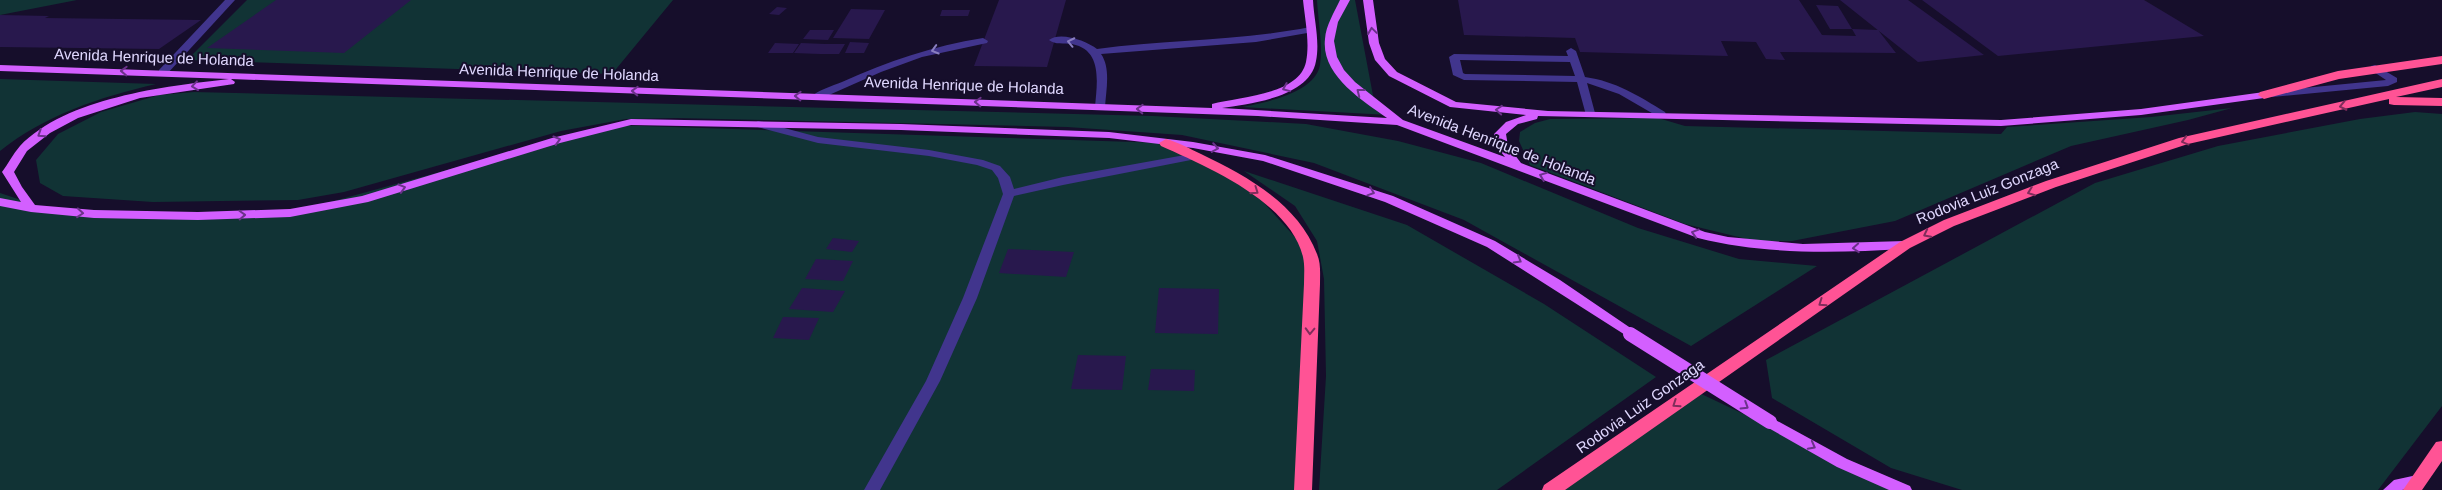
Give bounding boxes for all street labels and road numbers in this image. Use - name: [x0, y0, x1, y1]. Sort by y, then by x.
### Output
- street label: Avenida Henrique de Holanda: [54, 45, 255, 69]
- street label: Avenida Henrique de Holanda: [459, 60, 660, 84]
- street label: Avenida Henrique de Holanda: [864, 73, 1065, 97]
- street label: Avenida Henrique de Holanda: [1406, 100, 1599, 188]
- street label: Rodovia Luiz Gonzaga: [1913, 154, 2061, 227]
- street label: Rodovia Luiz Gonzaga: [1573, 355, 1708, 456]

